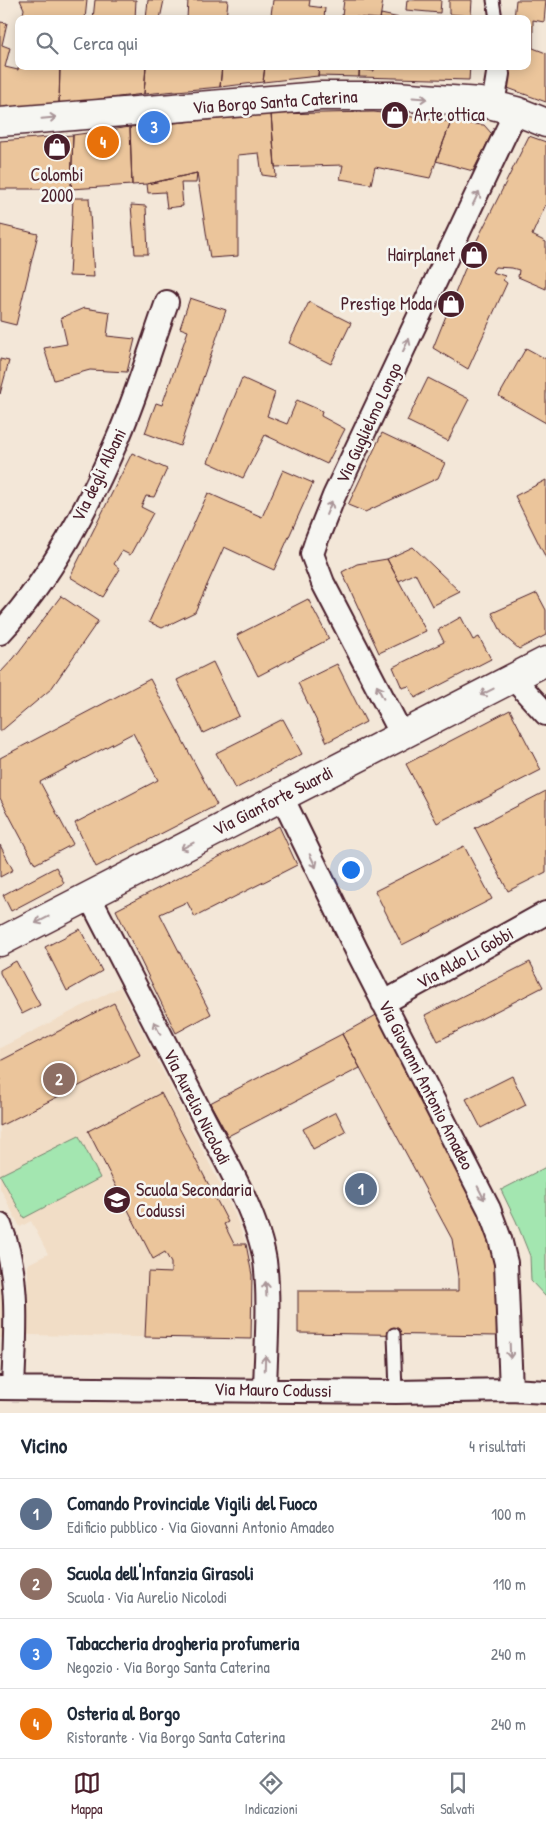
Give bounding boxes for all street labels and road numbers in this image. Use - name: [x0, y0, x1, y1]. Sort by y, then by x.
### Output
- street label: Via Borgo Santa Caterina: [192, 83, 358, 120]
- street label: Via Guglielmo Longo: [330, 358, 408, 487]
- street label: Via degli Albani: [65, 424, 132, 526]
- street label: Via Gianforte Suardi: [208, 759, 337, 842]
- street label: Via Aldo Li Gobbi: [412, 921, 518, 994]
- street label: Via Giovanni Antonio Amadeo: [373, 996, 480, 1174]
- street label: Via Aurelio Nicolodi: [158, 1045, 237, 1169]
- street label: Via Mauro Codussi: [214, 1376, 332, 1403]

